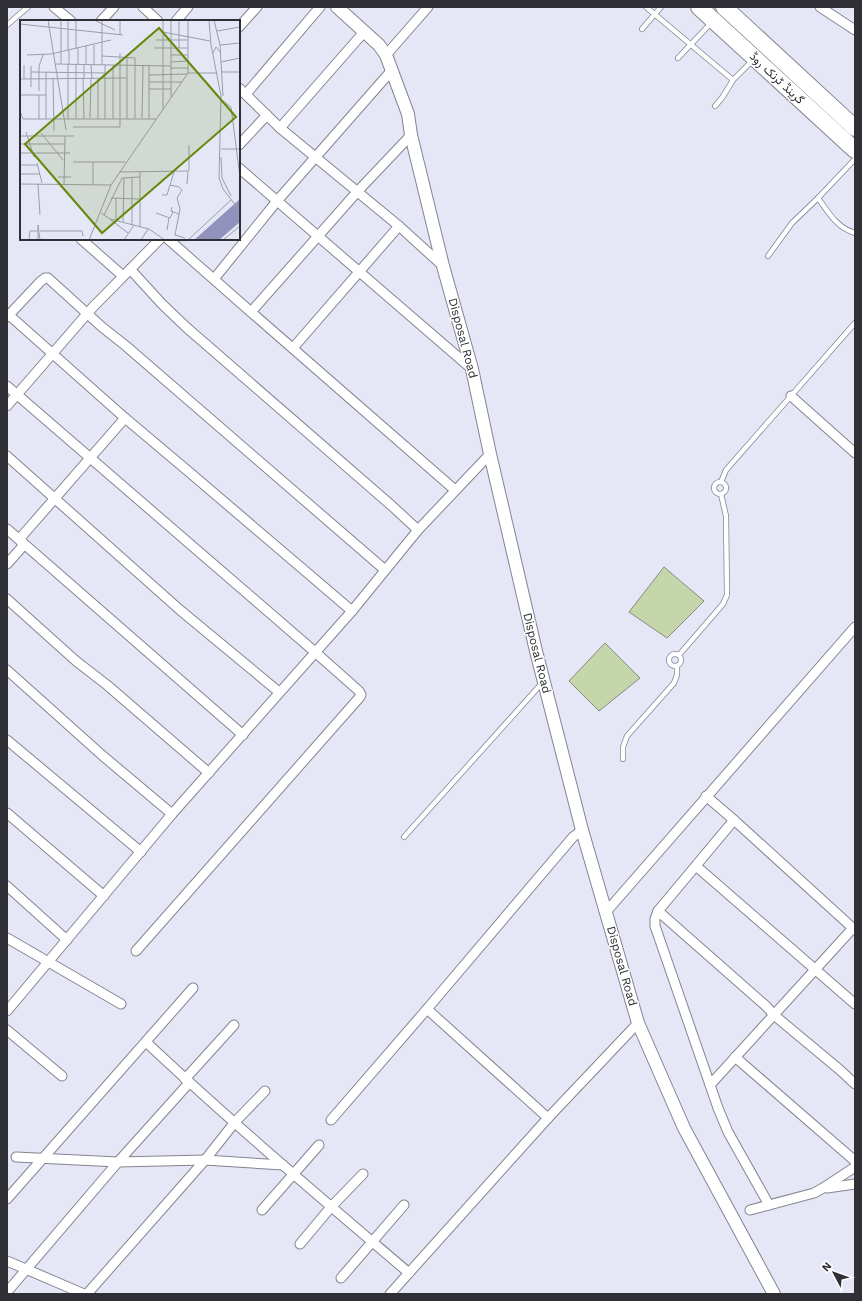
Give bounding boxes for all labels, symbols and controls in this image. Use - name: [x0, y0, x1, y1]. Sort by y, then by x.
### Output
- inset map: [20, 20, 240, 240]
- street label: گرینڈ ٹرنک روڈ: [746, 49, 807, 108]
- street label: Disposal Road: [446, 296, 480, 380]
- street label: Disposal Road: [520, 611, 554, 695]
- street label: Disposal Road: [604, 924, 640, 1008]
- north arrow: [814, 1253, 854, 1293]
- text: N: [819, 1259, 834, 1274]

